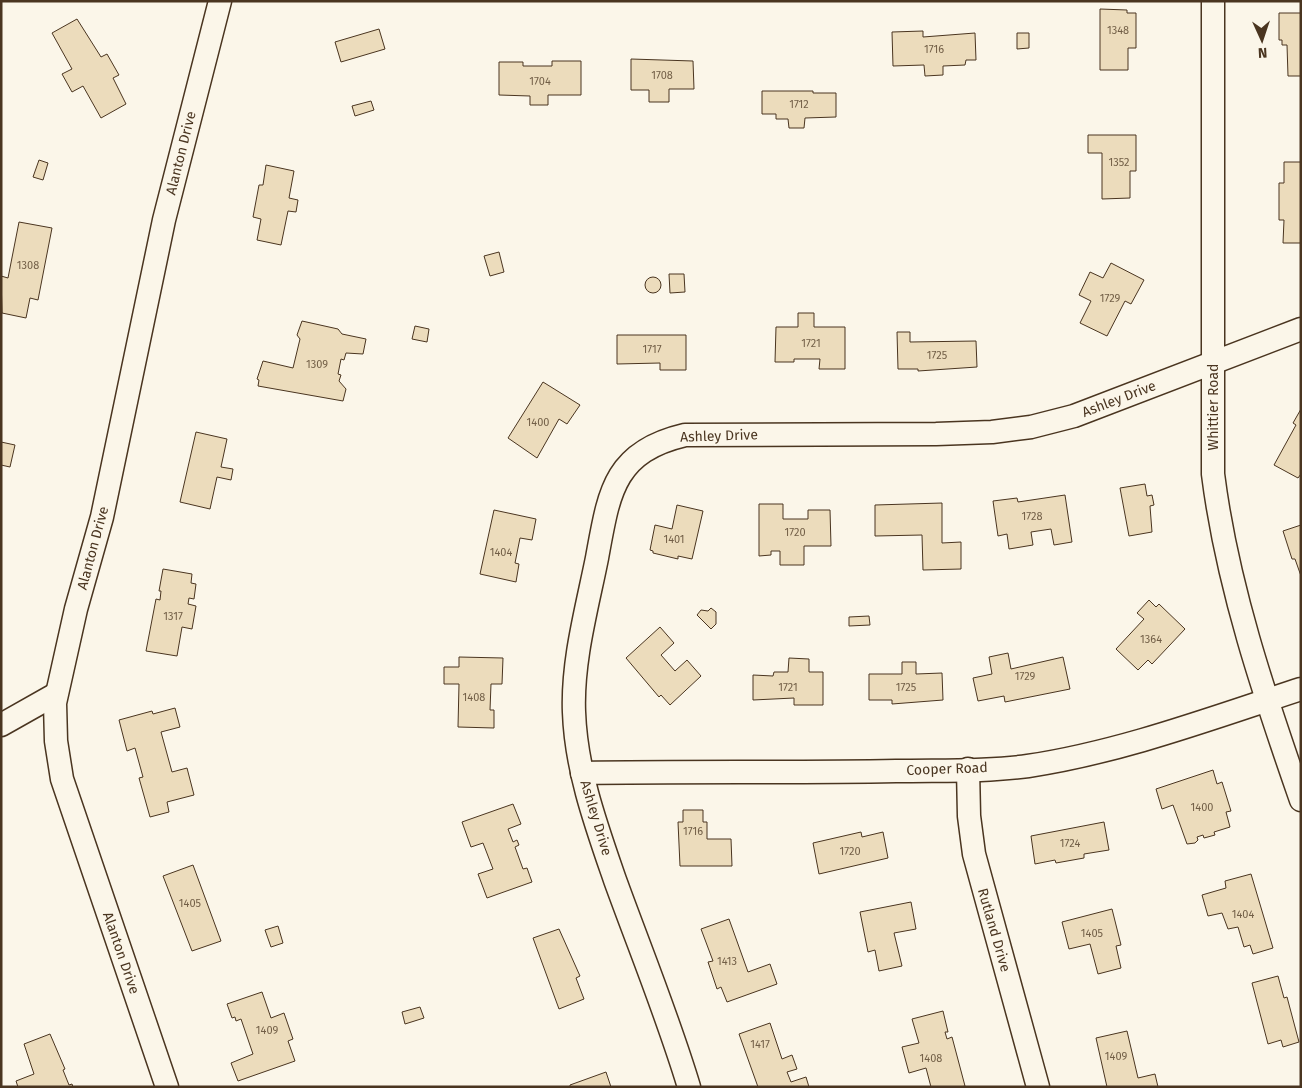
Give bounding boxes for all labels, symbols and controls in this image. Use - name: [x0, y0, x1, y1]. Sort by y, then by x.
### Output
- north arrow: [1237, 15, 1287, 65]
- house number: 1348: [1107, 24, 1129, 37]
- house number: 1716: [924, 43, 944, 56]
- text: N: [1258, 44, 1268, 61]
- house number: 1708: [651, 69, 673, 82]
- house number: 1704: [529, 75, 551, 88]
- house number: 1712: [789, 98, 809, 111]
- street label: Alanton Drive: [162, 109, 200, 197]
- house number: 1352: [1108, 156, 1130, 169]
- house number: 1308: [17, 259, 39, 272]
- house number: 1729: [1100, 292, 1121, 305]
- house number: 1721: [801, 337, 821, 350]
- house number: 1717: [642, 343, 662, 356]
- house number: 1725: [927, 349, 948, 362]
- house number: 1309: [306, 358, 328, 371]
- street label: Whittier Road: [1205, 364, 1222, 450]
- street label: Ashley Drive: [1080, 377, 1158, 421]
- house number: 1400: [527, 416, 549, 429]
- street label: Ashley Drive: [680, 426, 758, 446]
- street label: Alanton Drive: [74, 504, 112, 592]
- house number: 1728: [1022, 510, 1043, 523]
- house number: 1720: [784, 526, 806, 539]
- house number: 1401: [663, 533, 685, 546]
- house number: 1404: [490, 546, 512, 559]
- house number: 1317: [163, 610, 183, 623]
- house number: 1364: [1140, 633, 1162, 646]
- house number: 1729: [1015, 670, 1036, 683]
- house number: 1721: [778, 681, 798, 694]
- house number: 1725: [896, 681, 917, 694]
- house number: 1408: [463, 691, 485, 704]
- street label: Cooper Road: [906, 759, 988, 779]
- street label: Ashley Drive: [576, 778, 616, 858]
- house number: 1400: [1191, 801, 1213, 814]
- house number: 1716: [683, 825, 703, 838]
- house number: 1724: [1060, 837, 1080, 850]
- house number: 1720: [839, 845, 861, 858]
- street label: Rutland Drive: [974, 886, 1014, 974]
- house number: 1405: [179, 897, 202, 910]
- house number: 1404: [1232, 908, 1254, 921]
- street label: Alanton Drive: [99, 910, 143, 996]
- house number: 1405: [1081, 927, 1104, 940]
- house number: 1413: [717, 955, 737, 968]
- house number: 1409: [256, 1024, 278, 1037]
- house number: 1417: [750, 1038, 770, 1051]
- house number: 1409: [1105, 1050, 1127, 1063]
- house number: 1408: [920, 1052, 942, 1065]

